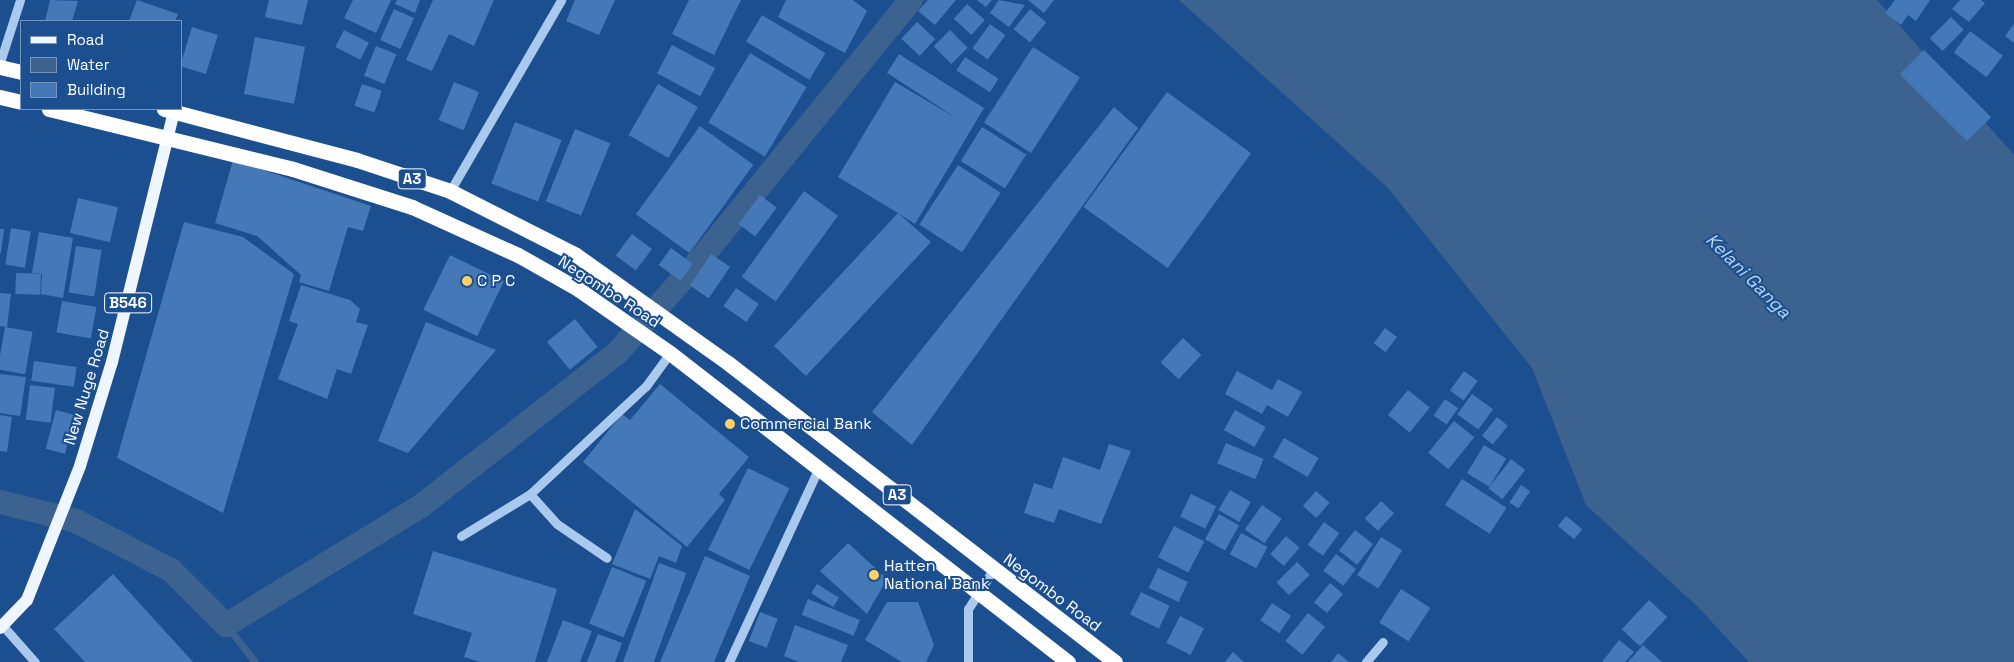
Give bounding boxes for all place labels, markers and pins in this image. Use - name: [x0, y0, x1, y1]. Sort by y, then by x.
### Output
- place label: C P C: [477, 271, 515, 291]
- marker: C P C: [461, 275, 473, 287]
- place label: Commercial Bank: [740, 414, 872, 434]
- marker: Commercial Bank: [724, 418, 736, 430]
- place label: Hatten National Bank: [884, 556, 990, 594]
- marker: Hatten National Bank: [868, 569, 880, 581]

